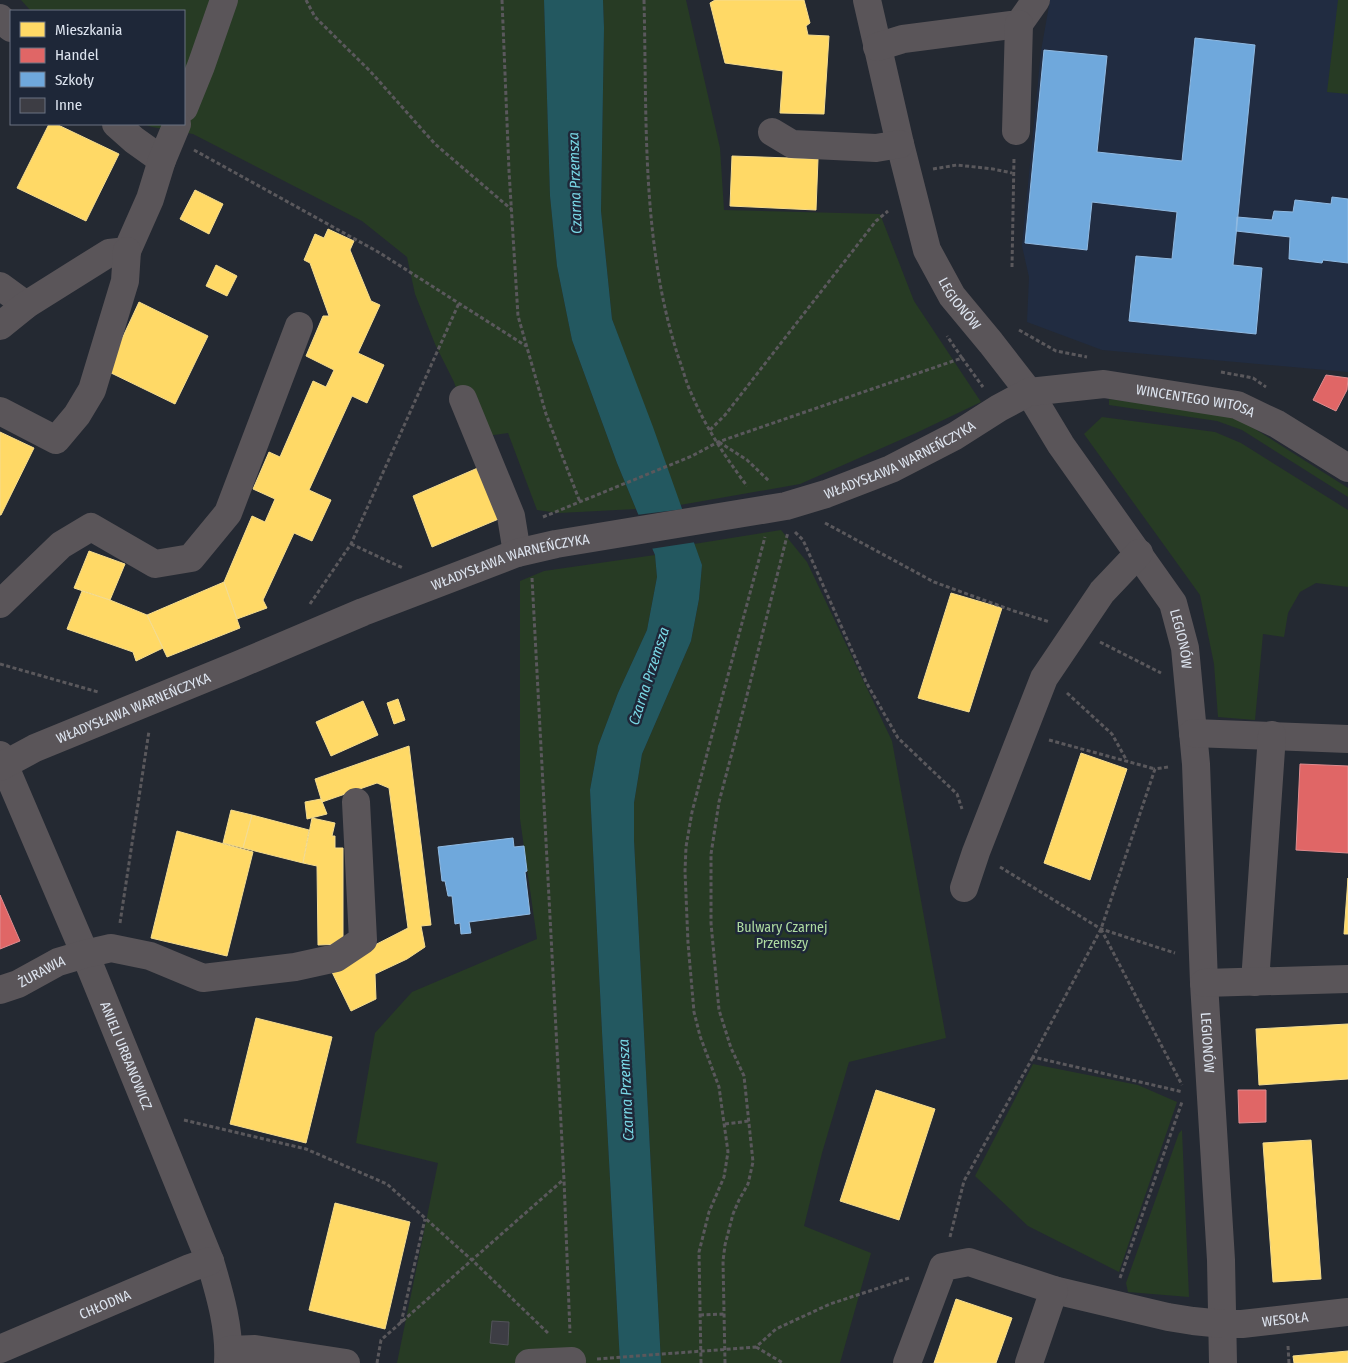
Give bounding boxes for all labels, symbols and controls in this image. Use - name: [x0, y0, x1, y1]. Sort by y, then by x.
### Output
- legend: [10, 10, 185, 125]
- text: Mieszkania: [55, 21, 122, 39]
- text: Handel: [55, 46, 99, 64]
- text: Szkoły: [55, 71, 94, 89]
- text: Inne: [55, 96, 82, 114]
- water label: Czarna Przemsza: [564, 132, 586, 234]
- street label: LEGIONÓW: [935, 274, 985, 333]
- street label: WINCENTEGO WITOSA: [1135, 381, 1258, 421]
- street label: WŁADYSŁAWA WARNEŃCZYKA: [822, 417, 979, 502]
- street label: WŁADYSŁAWA WARNEŃCZYKA: [429, 530, 591, 594]
- street label: LEGIONÓW: [1166, 607, 1195, 670]
- water label: Czarna Przemsza: [625, 625, 673, 727]
- street label: WŁADYSŁAWA WARNEŃCZYKA: [54, 668, 214, 747]
- park label: Bulwary Czarnej Przemszy: [737, 919, 827, 952]
- street label: ŻURAWIA: [15, 952, 68, 991]
- street label: ANIELI URBANOWICZ: [97, 999, 156, 1112]
- street label: LEGIONÓW: [1197, 1012, 1218, 1074]
- water label: Czarna Przemsza: [614, 1038, 638, 1141]
- street label: CHŁODNA: [77, 1286, 134, 1323]
- street label: WESOŁA: [1261, 1308, 1310, 1330]

